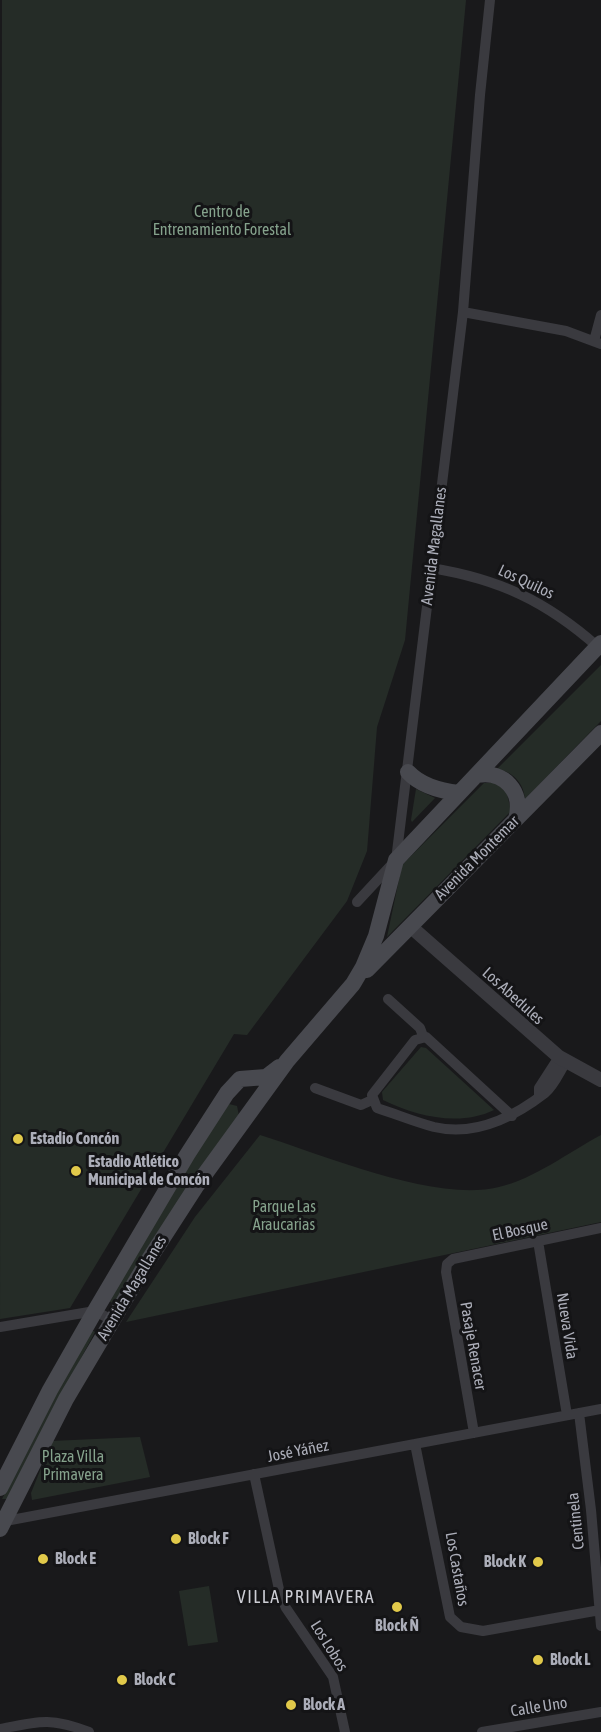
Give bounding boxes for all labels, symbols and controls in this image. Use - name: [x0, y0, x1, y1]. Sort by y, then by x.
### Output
- park label: Centro de Entrenamiento Forestal: [153, 202, 291, 240]
- street label: Avenida Magallanes: [417, 486, 451, 606]
- street label: Los Quilos: [495, 561, 557, 603]
- street label: Avenida Montemar: [431, 812, 523, 904]
- street label: Los Abedules: [478, 963, 548, 1029]
- place label: Estadio Concón: [30, 1129, 119, 1149]
- marker: Estadio Concón: [11, 1132, 25, 1146]
- place label: Estadio Atlético Municipal de Concón: [88, 1152, 210, 1190]
- marker: Estadio Atlético Municipal de Concón: [69, 1164, 83, 1178]
- park label: Parque Las Araucarias: [252, 1197, 316, 1235]
- street label: El Bosque: [490, 1215, 550, 1245]
- street label: Avenida Magallanes: [93, 1232, 171, 1344]
- street label: Nueva Vida: [552, 1291, 582, 1361]
- street label: Pasaje Renacer: [456, 1300, 490, 1392]
- street label: José Yáñez: [266, 1436, 330, 1466]
- park label: Plaza Villa Primavera: [42, 1447, 104, 1485]
- street label: Centinela: [563, 1492, 589, 1550]
- place label: Block F: [188, 1529, 229, 1549]
- street label: Los Castaños: [441, 1530, 473, 1608]
- marker: Block F: [169, 1532, 183, 1546]
- place label: Block E: [55, 1549, 96, 1569]
- marker: Block E: [36, 1552, 50, 1566]
- place label: Block K: [484, 1552, 526, 1572]
- marker: Block K: [531, 1555, 545, 1569]
- district label: VILLA PRIMAVERA: [237, 1586, 375, 1608]
- marker: Block Ñ: [390, 1600, 404, 1614]
- place label: Block Ñ: [375, 1616, 419, 1636]
- street label: Los Lobos: [306, 1617, 352, 1675]
- place label: Block L: [550, 1650, 591, 1670]
- marker: Block L: [531, 1653, 545, 1667]
- place label: Block C: [134, 1670, 176, 1690]
- marker: Block C: [115, 1673, 129, 1687]
- street label: Calle Uno: [509, 1693, 569, 1721]
- place label: Block A: [303, 1695, 345, 1715]
- marker: Block A: [284, 1698, 298, 1712]

